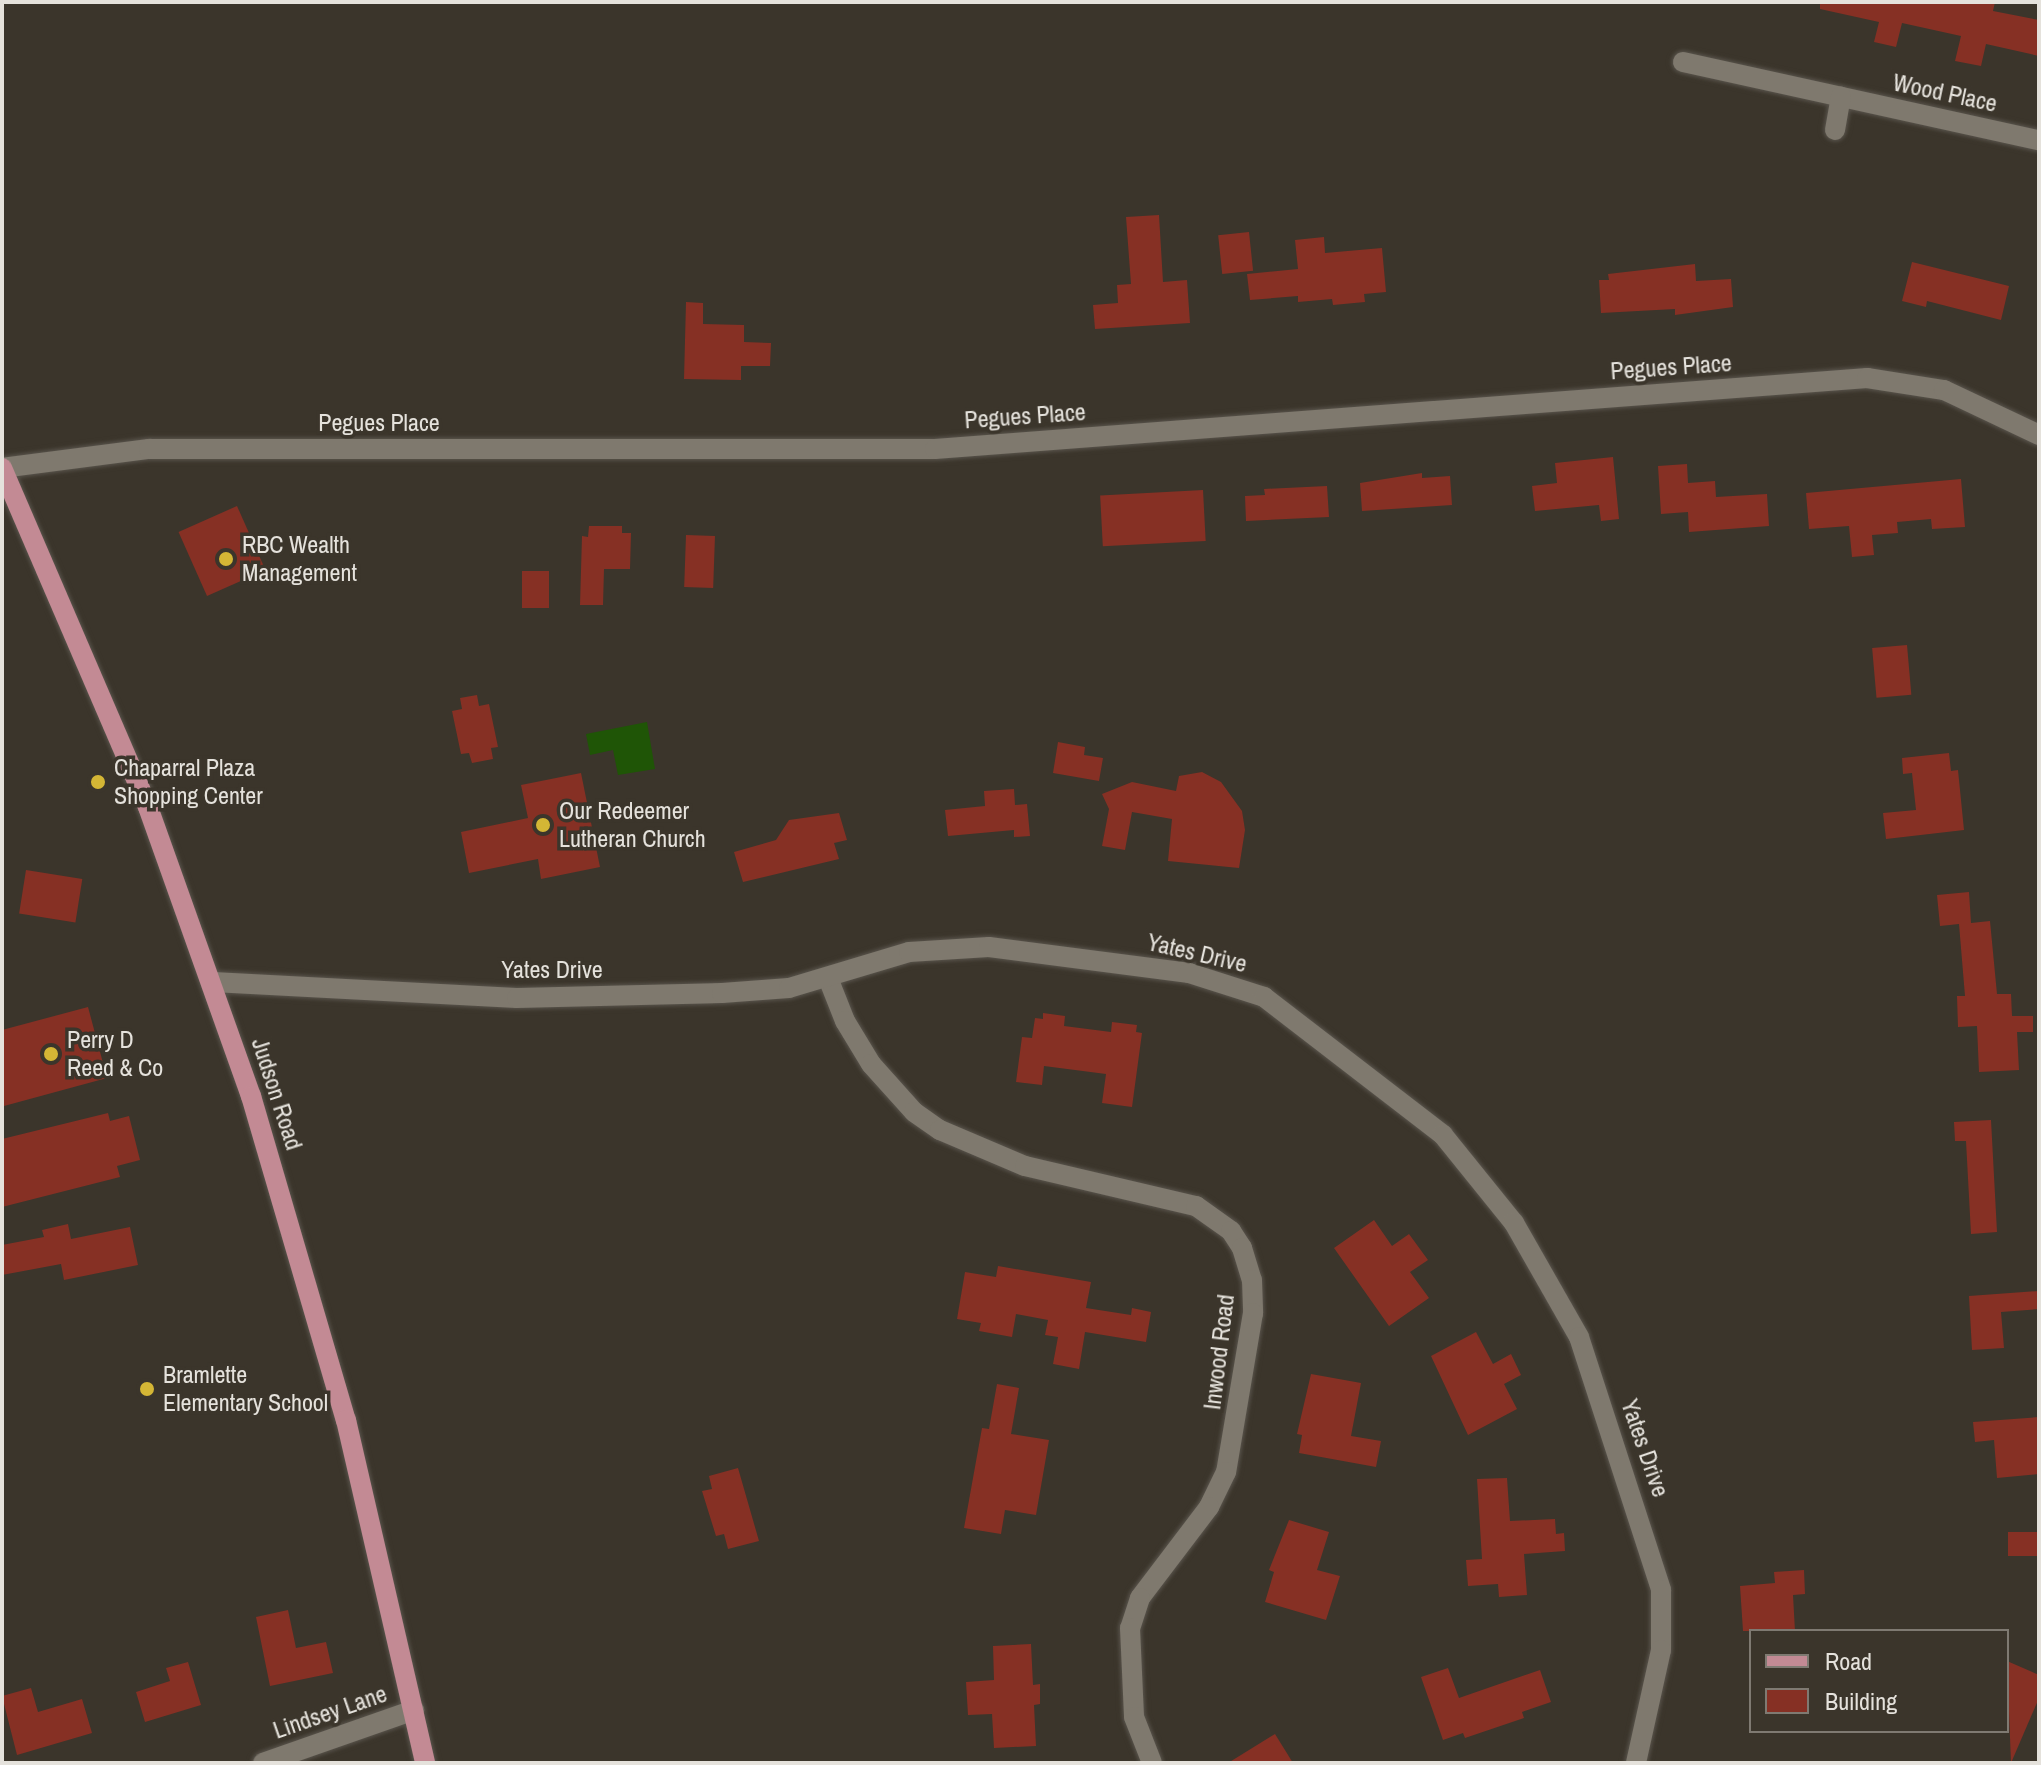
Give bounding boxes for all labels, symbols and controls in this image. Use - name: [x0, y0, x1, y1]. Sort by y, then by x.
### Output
- street label: Wood Place: [1890, 68, 2000, 118]
- street label: Pegues Place: [1609, 348, 1733, 386]
- street label: Pegues Place: [963, 397, 1087, 435]
- street label: Pegues Place: [318, 409, 440, 437]
- place label: RBC Wealth Management: [242, 531, 357, 587]
- marker: RBC Wealth Management: [217, 550, 235, 568]
- place label: Chaparral Plaza Shopping Center: [114, 754, 263, 810]
- marker: Chaparral Plaza Shopping Center: [89, 773, 107, 791]
- place label: Our Redeemer Lutheran Church: [559, 797, 706, 853]
- marker: Our Redeemer Lutheran Church: [534, 816, 552, 834]
- street label: Yates Drive: [1144, 928, 1250, 978]
- street label: Yates Drive: [501, 956, 603, 984]
- place label: Perry D Reed & Co: [67, 1026, 163, 1082]
- street label: Judson Road: [245, 1034, 309, 1154]
- marker: Perry D Reed & Co: [42, 1045, 60, 1063]
- street label: Inwood Road: [1198, 1293, 1240, 1411]
- place label: Bramlette Elementary School: [163, 1361, 328, 1417]
- marker: Bramlette Elementary School: [138, 1380, 156, 1398]
- street label: Yates Drive: [1615, 1395, 1675, 1501]
- legend: [1749, 1629, 2009, 1733]
- text: Road: [1825, 1645, 1872, 1677]
- street label: Lindsey Lane: [269, 1679, 391, 1745]
- text: Building: [1825, 1685, 1897, 1717]

